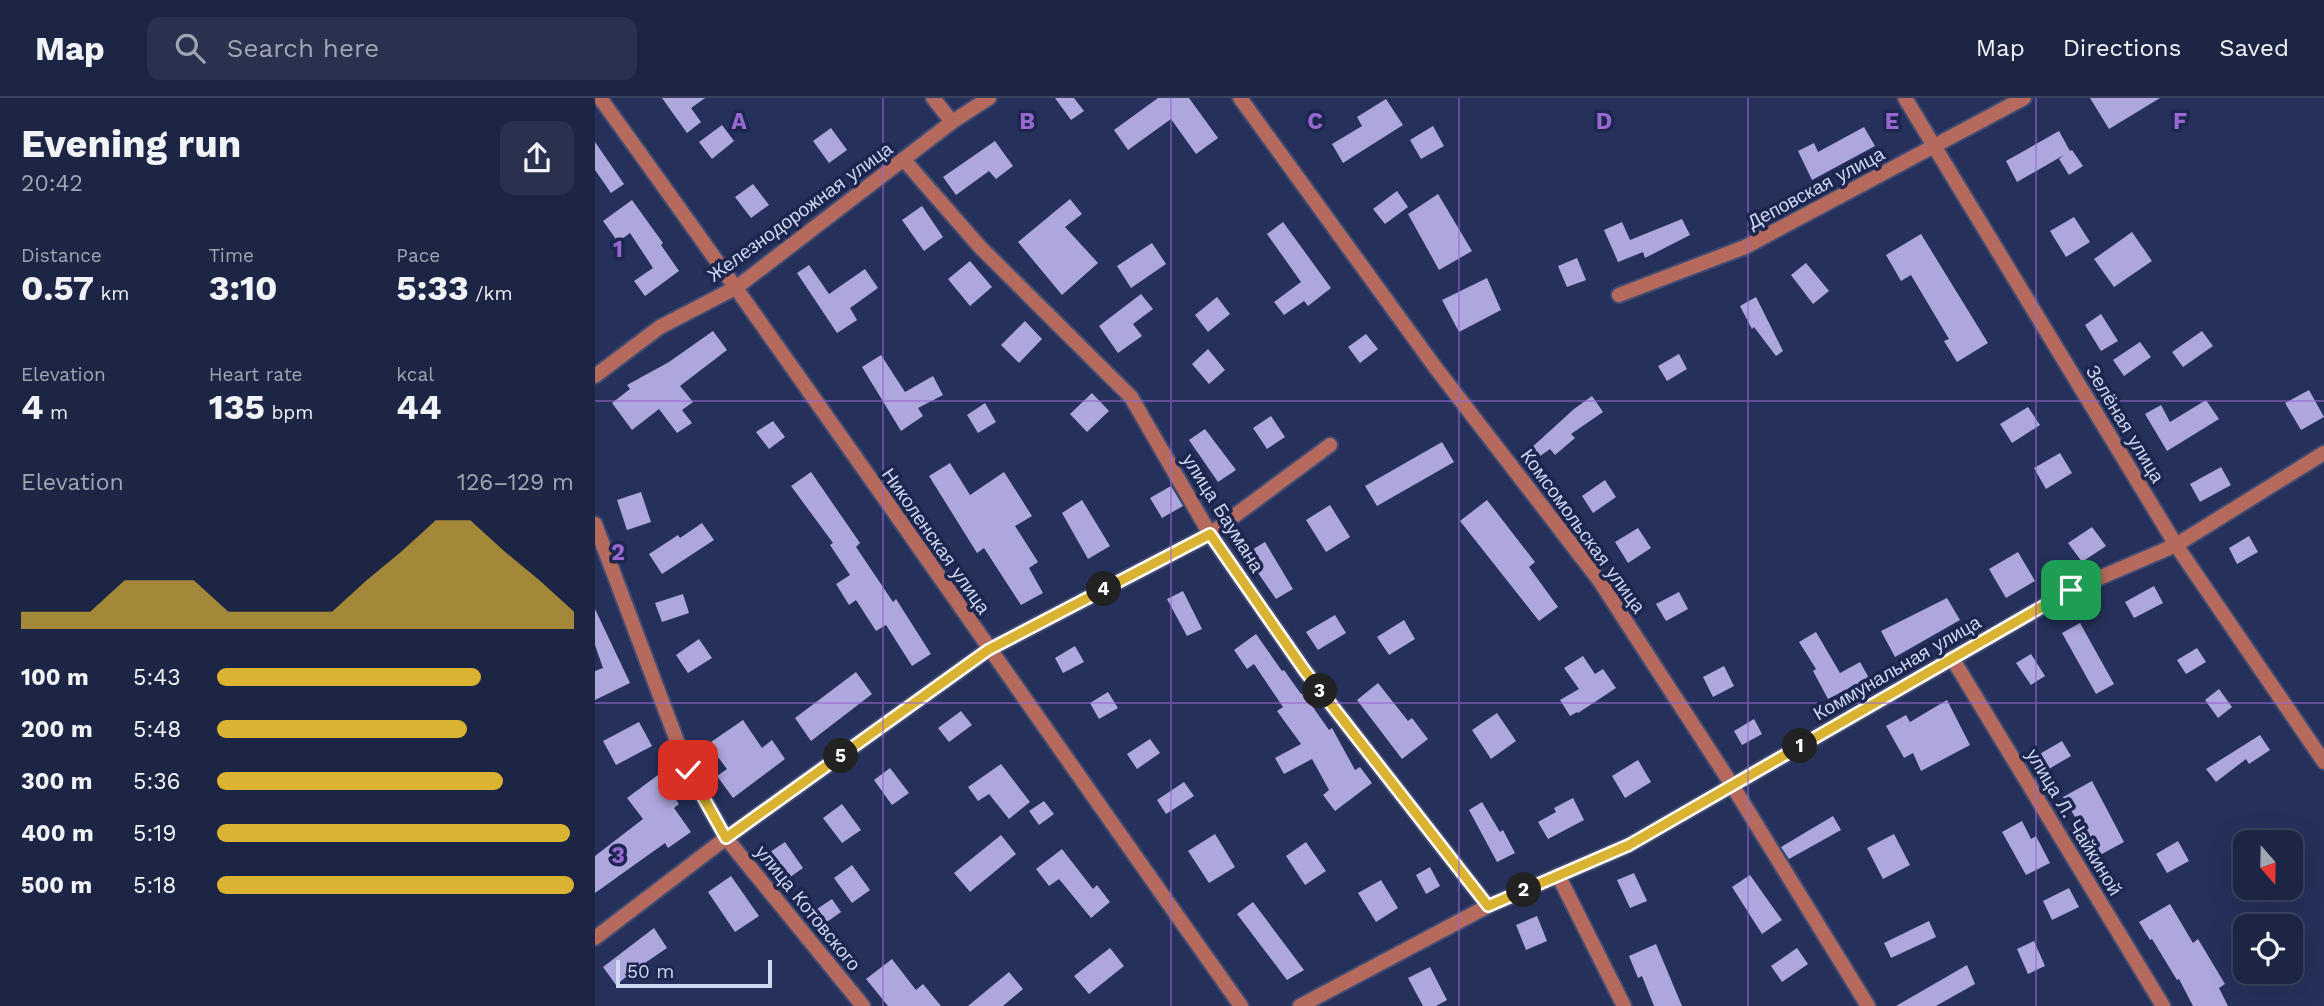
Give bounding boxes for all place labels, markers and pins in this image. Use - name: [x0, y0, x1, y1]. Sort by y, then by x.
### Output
- pin: [2041, 560, 2101, 620]
- pin: 4: [1086, 572, 1121, 606]
- pin: 3: [1303, 674, 1337, 708]
- pin: 1: [1783, 728, 1817, 764]
- pin: 5: [824, 738, 859, 774]
- pin: [658, 740, 718, 800]
- pin: 2: [1507, 872, 1541, 908]

